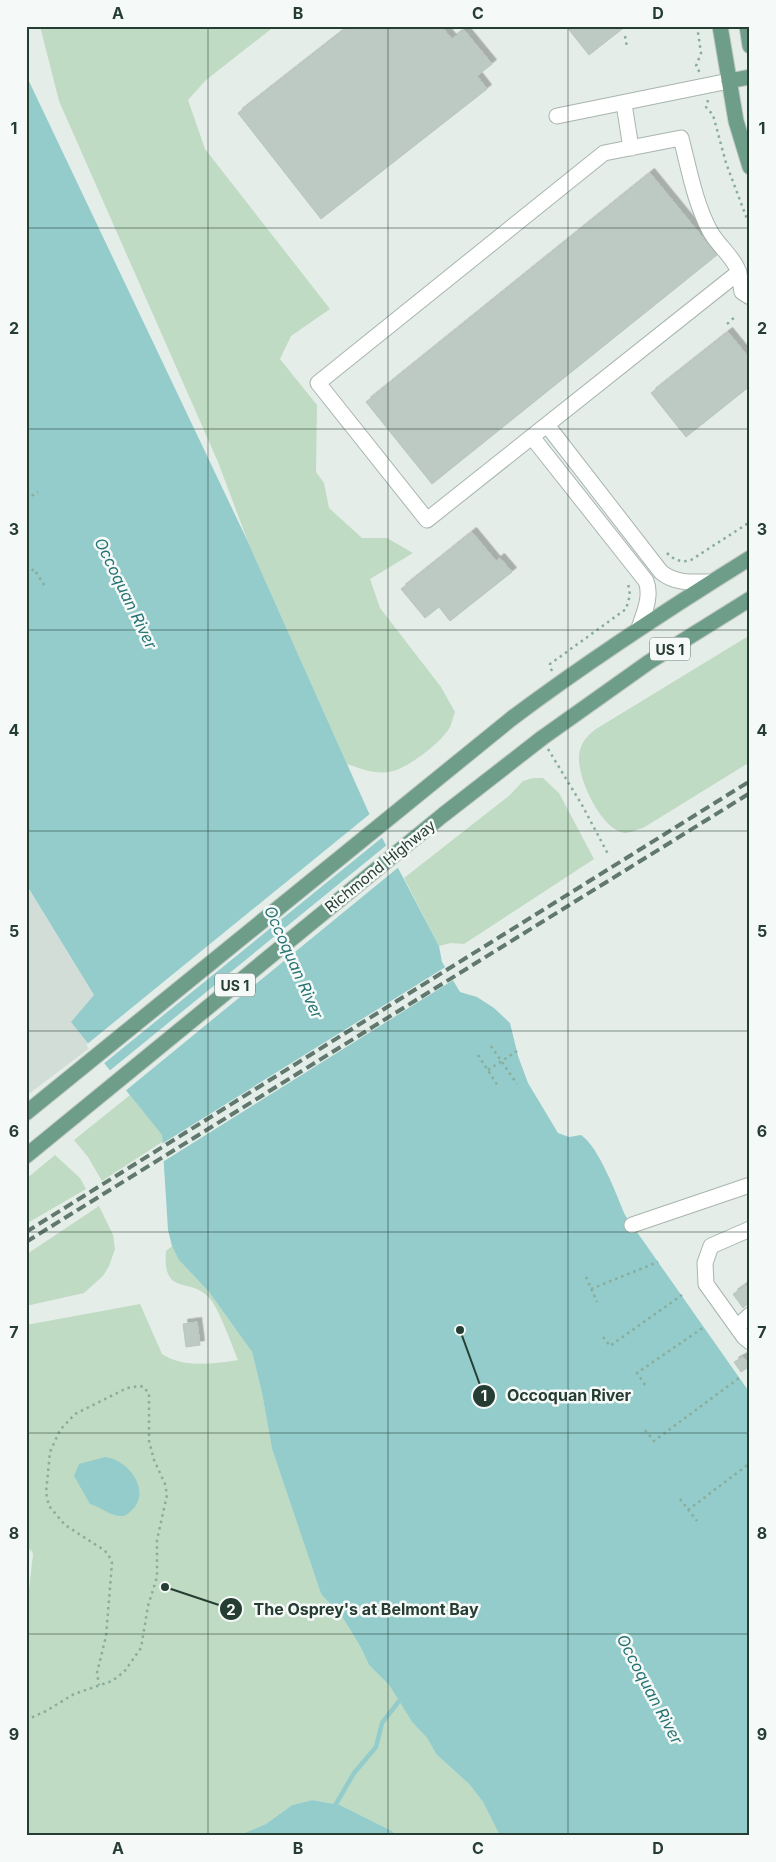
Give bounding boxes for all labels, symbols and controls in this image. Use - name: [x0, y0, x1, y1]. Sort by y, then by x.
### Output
- text: A: [112, 3, 124, 23]
- text: B: [293, 3, 303, 23]
- text: C: [472, 3, 484, 23]
- text: D: [652, 3, 664, 23]
- text: 1: [11, 118, 17, 138]
- text: 1: [759, 118, 765, 138]
- text: 2: [9, 318, 19, 338]
- text: 2: [757, 318, 767, 338]
- text: 3: [9, 519, 19, 539]
- text: 3: [757, 519, 767, 539]
- water label: Occoquan River: [90, 534, 162, 653]
- road number: US 1: [650, 638, 690, 661]
- text: 4: [9, 720, 20, 740]
- text: 4: [757, 720, 768, 740]
- street label: Richmond Highway: [321, 815, 440, 916]
- water label: Occoquan River: [260, 903, 328, 1022]
- text: 5: [9, 921, 19, 941]
- text: 5: [757, 921, 767, 941]
- road number: US 1: [215, 974, 255, 996]
- text: 6: [9, 1121, 19, 1141]
- text: 6: [757, 1121, 767, 1141]
- text: 7: [9, 1322, 19, 1342]
- text: 7: [757, 1322, 767, 1342]
- callout: Occoquan River: [472, 1380, 641, 1411]
- text: Occoquan River: [507, 1385, 632, 1405]
- text: 1: [481, 1386, 487, 1405]
- text: 8: [9, 1523, 19, 1543]
- text: 8: [757, 1523, 767, 1543]
- callout: The Osprey's at Belmont Bay: [218, 1594, 488, 1625]
- text: The Osprey's at Belmont Bay: [253, 1599, 479, 1619]
- text: 2: [226, 1600, 236, 1619]
- water label: Occoquan River: [613, 1631, 688, 1748]
- text: 9: [9, 1724, 19, 1744]
- text: 9: [757, 1724, 767, 1744]
- text: A: [112, 1838, 124, 1858]
- text: B: [293, 1838, 303, 1858]
- text: C: [472, 1838, 484, 1858]
- text: D: [652, 1838, 664, 1858]

